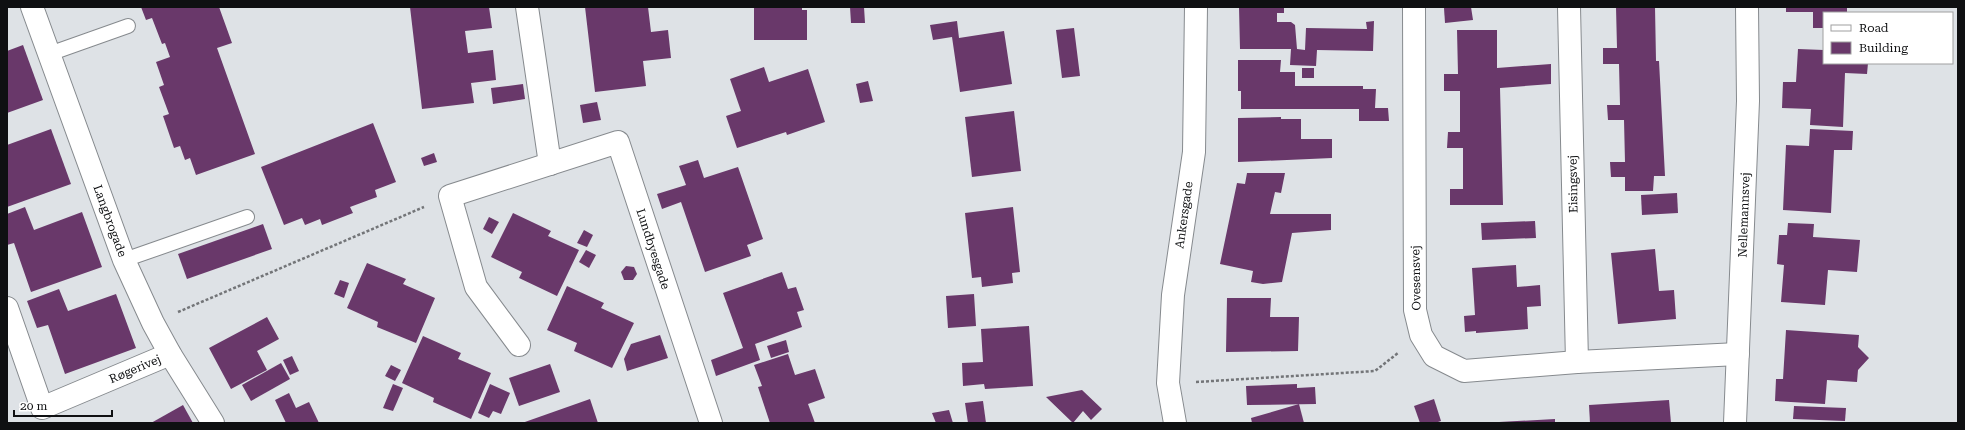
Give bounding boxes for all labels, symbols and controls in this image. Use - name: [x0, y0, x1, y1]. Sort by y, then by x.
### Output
- legend: [1823, 12, 1953, 64]
- text: Road: [1859, 21, 1889, 35]
- text: Building: [1859, 41, 1908, 55]
- street label: Eisingsvej: [1565, 155, 1581, 213]
- street label: Nellemannsvej: [1736, 172, 1752, 258]
- street label: Ankersgade: [1172, 180, 1196, 250]
- street label: Langbrogade: [90, 183, 130, 259]
- street label: Lundbyesgade: [633, 207, 673, 292]
- street label: Ovesensvej: [1408, 245, 1424, 311]
- street label: Røgerivej: [107, 352, 163, 386]
- scale bar: [14, 392, 112, 418]
- text: 20 m: [20, 399, 47, 413]

